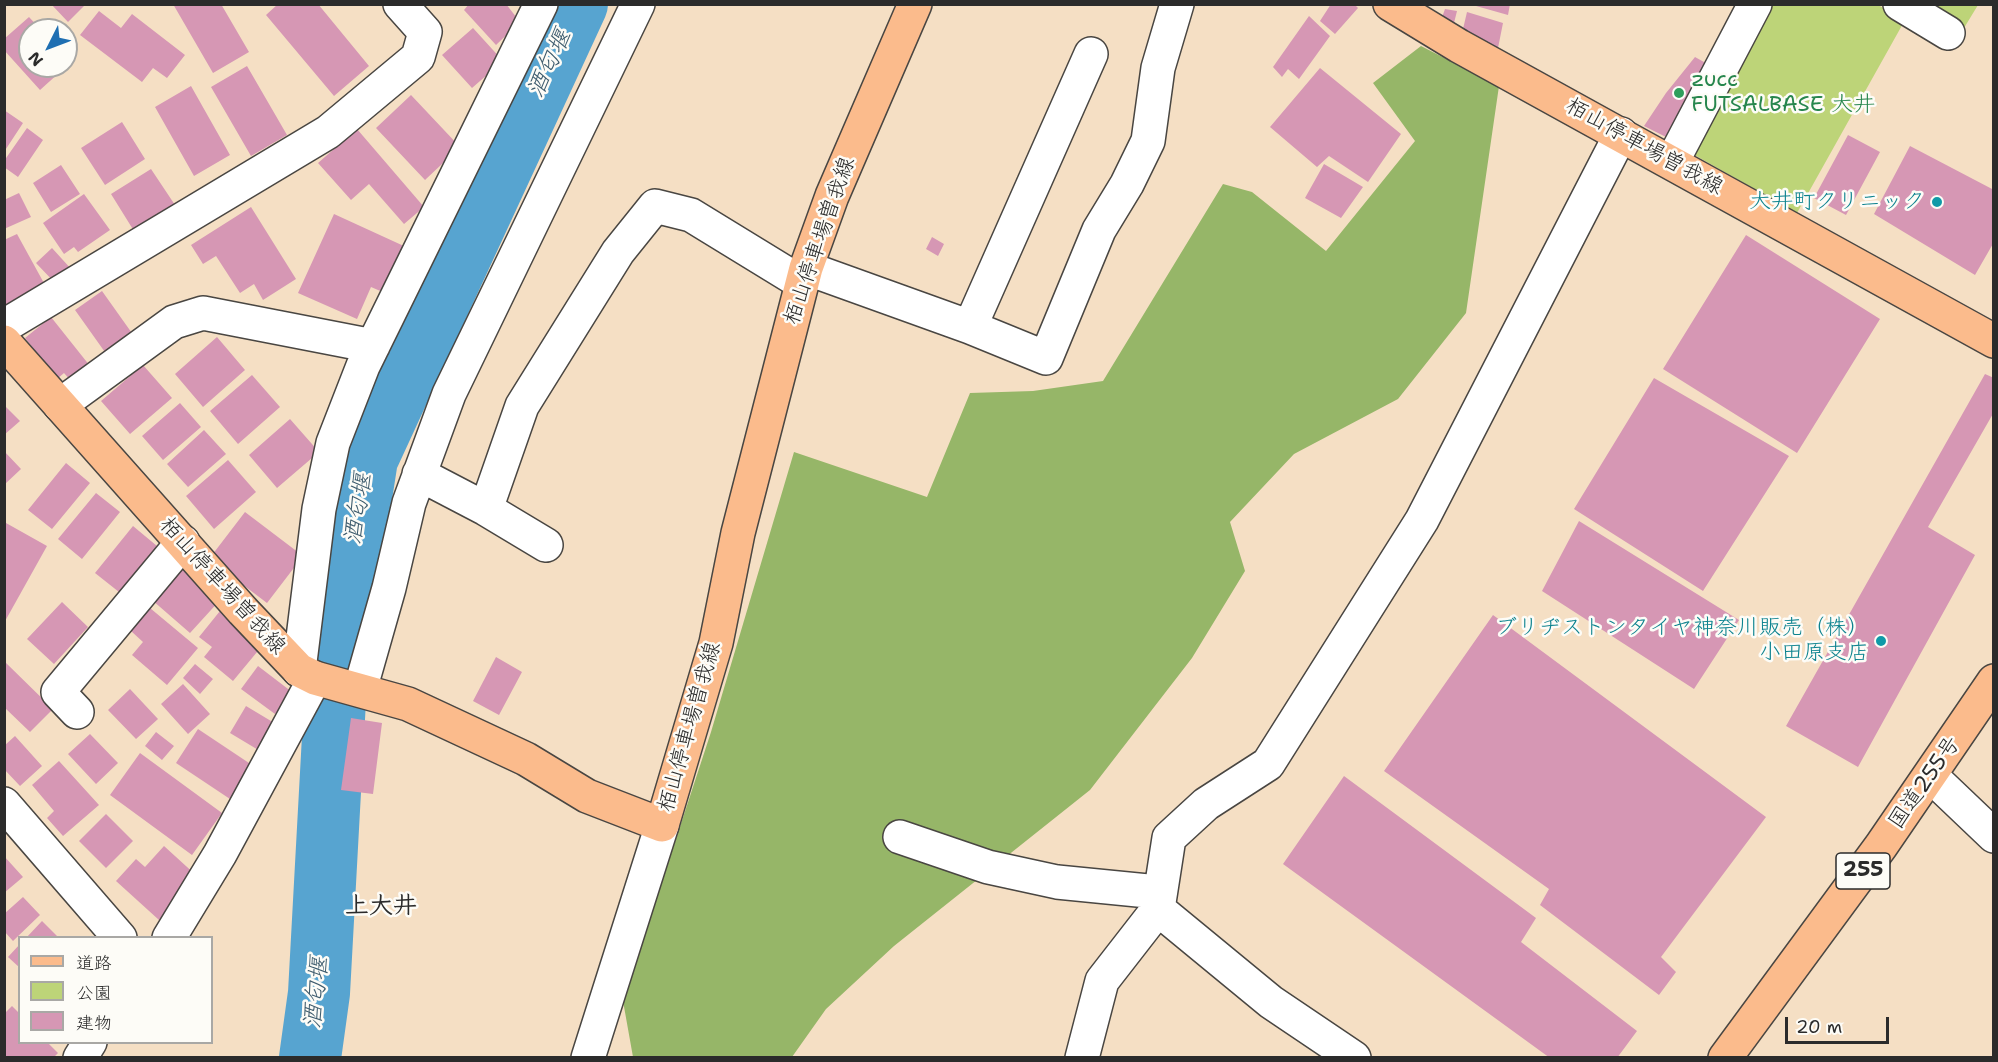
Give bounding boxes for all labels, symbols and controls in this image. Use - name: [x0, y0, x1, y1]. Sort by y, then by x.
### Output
- north arrow: [18, 18, 78, 78]
- water label: 酒匂堰: [522, 25, 578, 103]
- text: N: [24, 47, 48, 71]
- place label: zucc FUTSALBASE 大井: [1691, 67, 1875, 118]
- marker: zucc FUTSALBASE 大井: [1672, 86, 1686, 100]
- street label: 栢山停車場曽我線: [1561, 93, 1727, 201]
- street label: 栢山停車場曽我線: [779, 153, 861, 329]
- place label: 大井町クリニック: [1749, 189, 1925, 215]
- marker: 大井町クリニック: [1930, 195, 1944, 209]
- water label: 酒匂堰: [339, 471, 379, 547]
- street label: 栢山停車場曽我線: [153, 512, 291, 660]
- place label: ブリヂストンタイヤ神奈川販売（株） 小田原支店: [1495, 615, 1869, 666]
- marker: ブリヂストンタイヤ神奈川販売（株） 小田原支店: [1874, 634, 1888, 648]
- street label: 栢山停車場曽我線: [653, 639, 727, 815]
- street label: 国道255号: [1883, 732, 1967, 834]
- road number: 255: [1836, 853, 1890, 889]
- district label: 上大井: [345, 893, 417, 921]
- legend: [18, 936, 213, 1044]
- text: 道路: [76, 951, 112, 975]
- water label: 酒匂堰: [299, 956, 335, 1030]
- text: 公園: [76, 981, 112, 1005]
- scale bar: [1788, 1005, 1892, 1043]
- text: 建物: [76, 1011, 112, 1035]
- text: 20 m: [1796, 1015, 1842, 1039]

